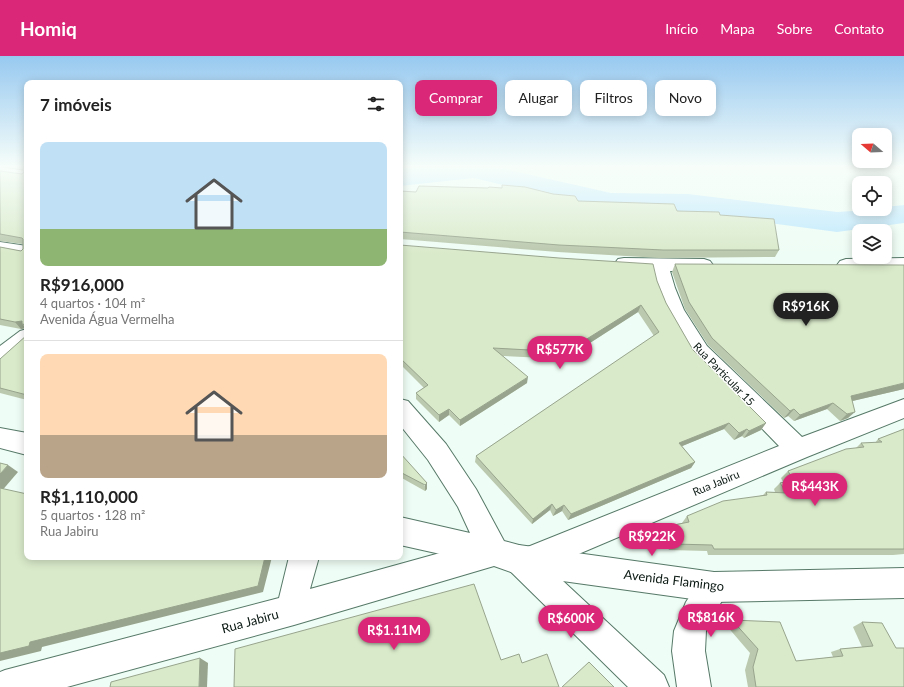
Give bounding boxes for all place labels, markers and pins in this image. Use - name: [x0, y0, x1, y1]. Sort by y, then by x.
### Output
- pin: R$916K: [773, 293, 839, 327]
- pin: R$577K: [527, 336, 593, 370]
- pin: R$443K: [782, 473, 848, 507]
- pin: R$922K: [619, 523, 685, 557]
- pin: R$816K: [678, 604, 744, 638]
- pin: R$600K: [538, 605, 604, 639]
- pin: R$1.11M: [357, 617, 431, 651]

